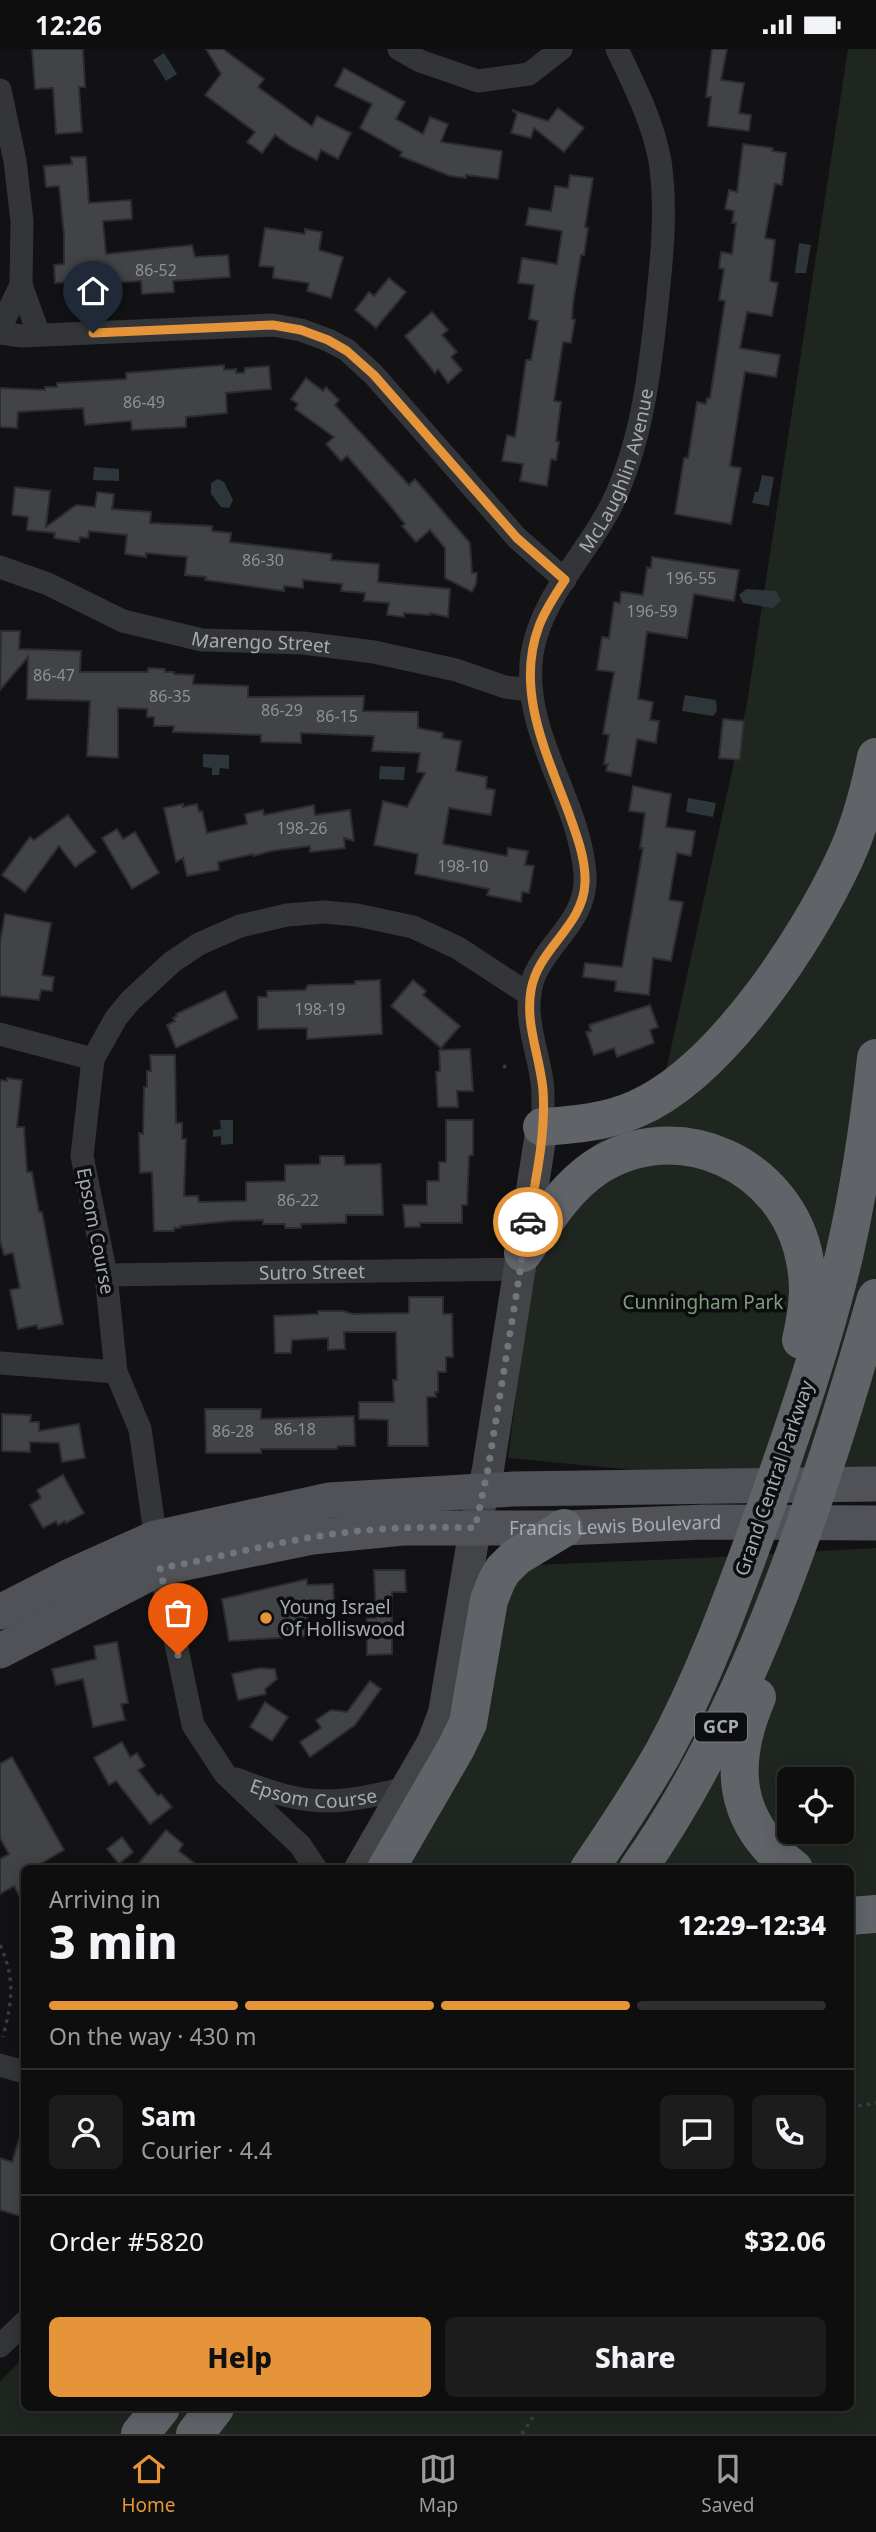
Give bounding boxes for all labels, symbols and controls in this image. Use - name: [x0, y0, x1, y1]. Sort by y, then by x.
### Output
- text: 12:26: [35, 7, 102, 43]
- house number: 86-52: [135, 259, 177, 281]
- pin: [63, 261, 123, 333]
- icon: home: [74, 272, 112, 310]
- street label: McLaughlin Avenue: [573, 386, 659, 558]
- house number: 86-49: [123, 391, 165, 413]
- house number: 86-30: [242, 549, 284, 571]
- house number: 196-55: [666, 567, 716, 589]
- house number: 196-59: [627, 600, 677, 622]
- street label: Marengo Street: [189, 625, 332, 659]
- house number: 86-47: [33, 664, 75, 686]
- house number: 86-35: [149, 685, 191, 707]
- house number: 86-29: [261, 699, 303, 721]
- house number: 86-15: [316, 705, 358, 727]
- house number: 198-26: [277, 817, 327, 839]
- house number: 198-10: [438, 855, 488, 877]
- house number: 198-19: [295, 998, 345, 1020]
- street label: Epsom Course: [71, 1165, 121, 1297]
- courier: [493, 1187, 563, 1257]
- house number: 86-22: [277, 1189, 319, 1211]
- icon: car: [509, 1203, 547, 1241]
- street label: Sutro Street: [259, 1258, 365, 1286]
- park label: Cunningham Park: [623, 1289, 783, 1315]
- street label: Grand Central Parkway: [728, 1377, 820, 1579]
- house number: 86-18: [274, 1418, 316, 1440]
- house number: 86-28: [212, 1420, 254, 1442]
- street label: Francis Lewis Boulevard: [509, 1509, 721, 1541]
- pin: [148, 1583, 208, 1655]
- icon: bag: [159, 1594, 197, 1632]
- place label: Young Israel Of Holliswood: [280, 1594, 405, 1642]
- marker: Young Israel Of Holliswood: [258, 1610, 274, 1626]
- road number: GCP: [695, 1713, 747, 1742]
- map controls: [777, 1767, 854, 1844]
- button: locate: [777, 1767, 854, 1844]
- street label: Epsom Course: [246, 1772, 379, 1814]
- text: Arriving in: [49, 1883, 161, 1915]
- text: 12:29–12:34: [678, 1907, 826, 1943]
- text: 3 min: [49, 1910, 178, 1972]
- text: On the way · 430 m: [49, 2020, 256, 2052]
- button: person: [49, 2095, 123, 2169]
- button: chat: [660, 2095, 734, 2169]
- button: phone: [752, 2095, 826, 2169]
- text: Sam: [141, 2098, 196, 2134]
- text: Courier · 4.4: [141, 2134, 272, 2166]
- text: Order #5820: [49, 2223, 204, 2259]
- text: $32.06: [744, 2223, 826, 2259]
- button: Help: [49, 2317, 431, 2397]
- button: Share: [445, 2317, 826, 2397]
- tab: Home: [122, 2450, 176, 2518]
- tab: Map: [419, 2450, 458, 2518]
- tab: Saved: [701, 2450, 754, 2518]

